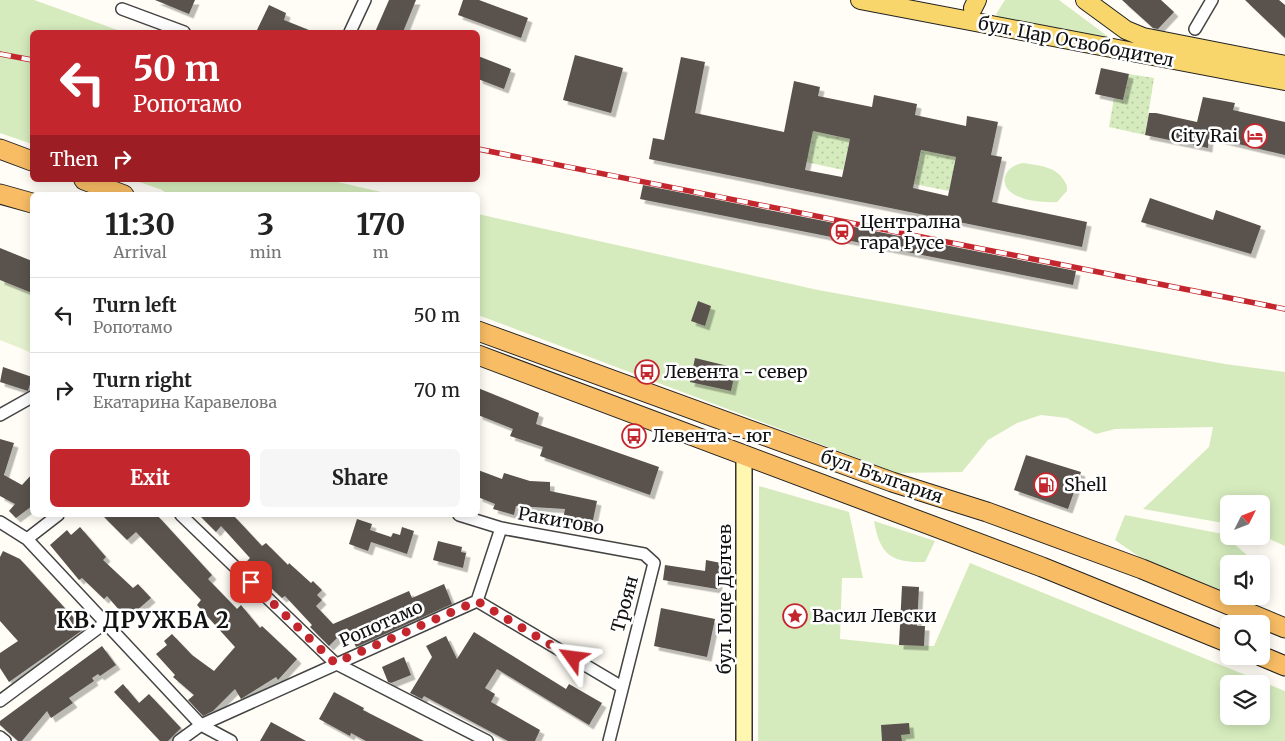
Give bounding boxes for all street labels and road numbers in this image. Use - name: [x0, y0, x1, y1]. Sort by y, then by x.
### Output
- street label: бул. Цар Освободител: [976, 11, 1176, 72]
- street label: бул. България: [818, 445, 947, 508]
- street label: Ракитово: [516, 502, 606, 539]
- street label: бул. Гоце Делчев: [713, 524, 736, 674]
- street label: Троян: [606, 573, 643, 635]
- street label: Ропотамо: [335, 595, 426, 652]

